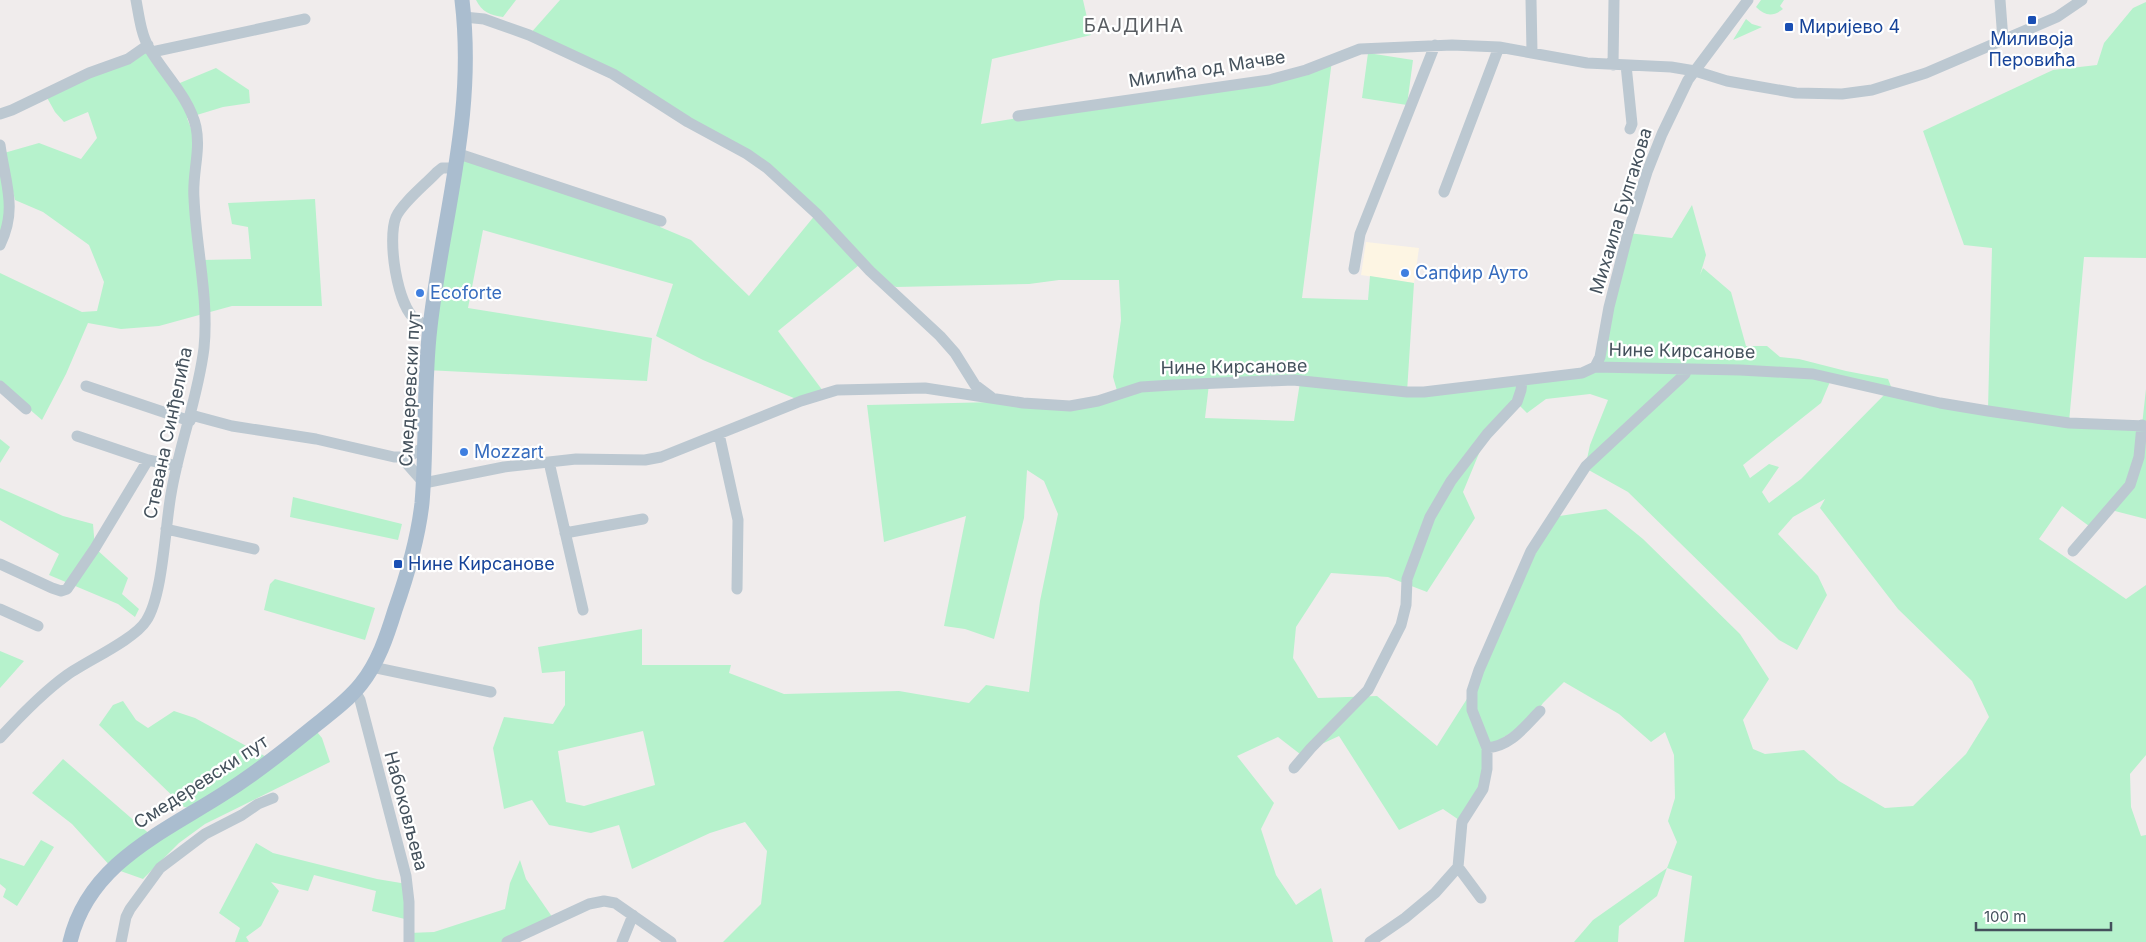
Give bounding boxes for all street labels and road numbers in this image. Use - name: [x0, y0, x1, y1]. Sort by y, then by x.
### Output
- street label: Милића од Мачве: [1127, 46, 1287, 91]
- street label: Михаила Булгакова: [1585, 125, 1656, 296]
- street label: Смедеревски пут: [395, 310, 424, 467]
- street label: Нине Кирсанове: [1609, 339, 1756, 362]
- street label: Стевана Синђелића: [139, 345, 196, 521]
- street label: Нине Кирсанове: [1160, 355, 1307, 378]
- street label: Смедеревски пут: [130, 730, 272, 833]
- street label: Набоковљева: [380, 749, 433, 873]

